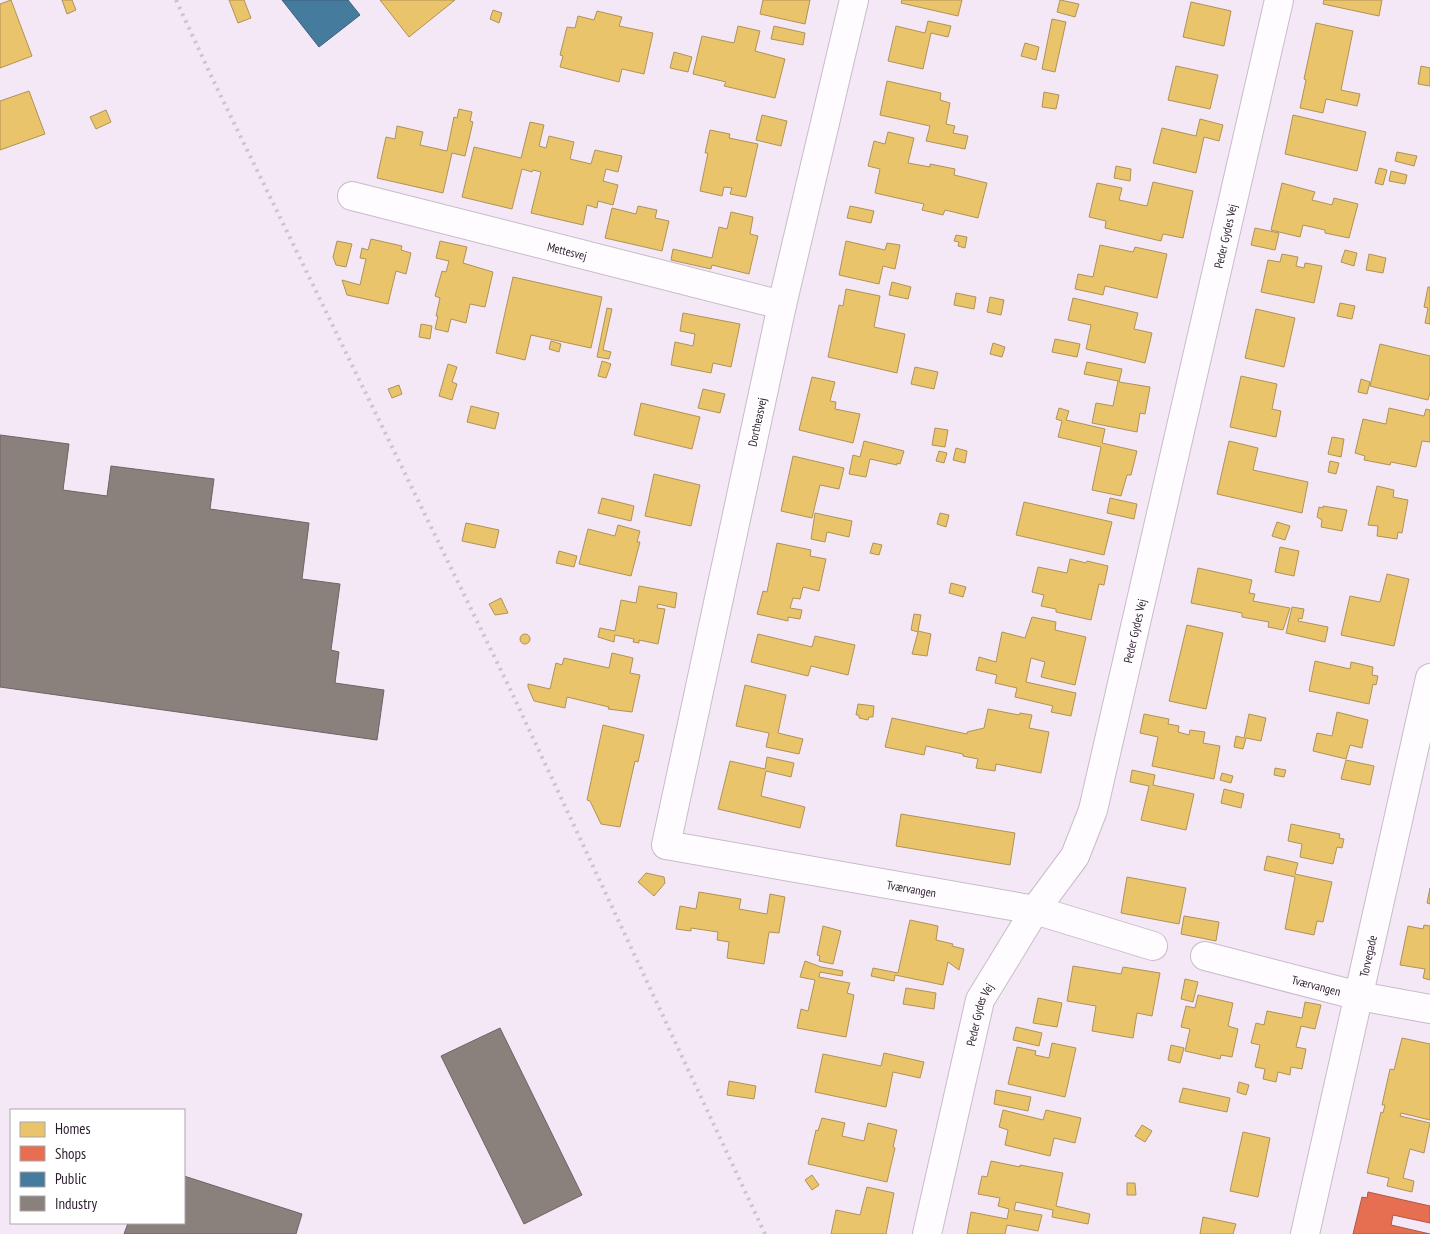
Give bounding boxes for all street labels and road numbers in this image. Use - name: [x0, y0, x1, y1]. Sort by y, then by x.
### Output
- street label: Peder Gydes Vej: [1210, 202, 1239, 270]
- street label: Mettesvej: [546, 238, 589, 263]
- street label: Dortheasvej: [745, 396, 769, 448]
- street label: Peder Gydes Vej: [1120, 597, 1149, 664]
- street label: Tværvangen: [886, 877, 937, 900]
- street label: Torvegade: [1356, 934, 1379, 978]
- street label: Tværvangen: [1290, 971, 1342, 998]
- street label: Peder Gydes Vej: [962, 980, 996, 1047]

